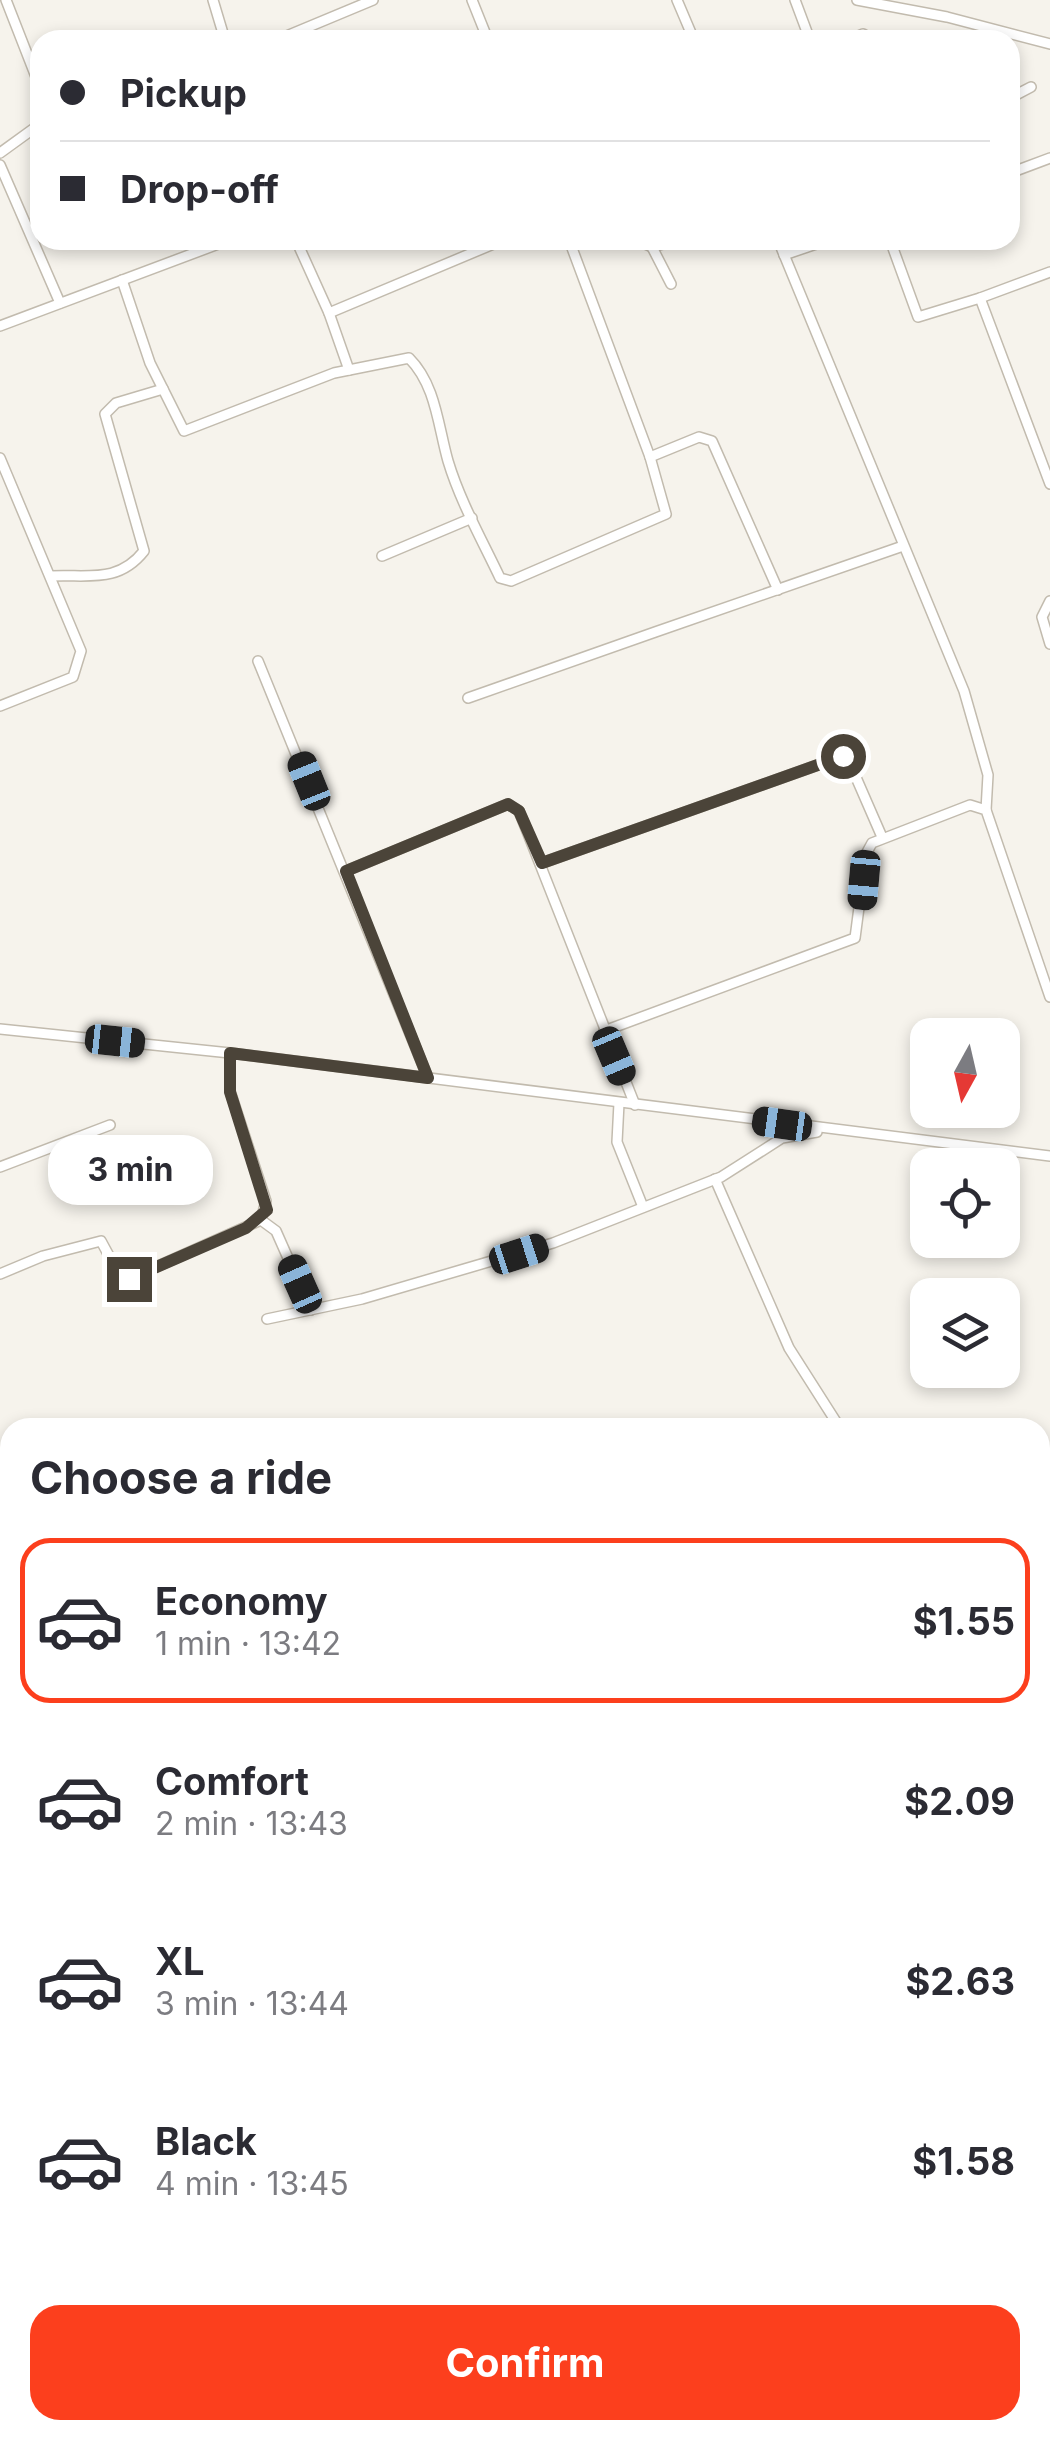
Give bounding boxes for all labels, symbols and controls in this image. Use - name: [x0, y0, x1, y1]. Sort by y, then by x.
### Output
- text: Pickup: [120, 70, 247, 116]
- text: Drop-off: [120, 166, 279, 212]
- route start: [821, 734, 866, 779]
- car: [284, 748, 334, 814]
- car: [846, 849, 882, 911]
- north arrow: [910, 1018, 1020, 1128]
- map controls: [910, 1018, 1020, 1388]
- car: [84, 1023, 146, 1059]
- car: [588, 1023, 640, 1089]
- car: [750, 1105, 814, 1143]
- callout: 3 min: [46, 1134, 212, 1204]
- button: locate: [910, 1148, 1020, 1258]
- text: 3 min: [87, 1150, 174, 1189]
- car: [486, 1230, 552, 1278]
- car: [274, 1250, 326, 1318]
- route end: [107, 1257, 152, 1302]
- button: layers: [910, 1278, 1020, 1388]
- text: Choose a ride: [30, 1450, 332, 1505]
- icon: car: [35, 1576, 125, 1666]
- text: Economy: [155, 1578, 328, 1624]
- text: $1.55: [913, 1598, 1015, 1644]
- text: 1 min · 13:42: [155, 1624, 341, 1663]
- icon: car: [35, 1756, 125, 1846]
- text: Comfort: [155, 1758, 309, 1804]
- text: $2.09: [904, 1778, 1015, 1824]
- text: 2 min · 13:43: [155, 1804, 348, 1843]
- icon: car: [35, 1936, 125, 2026]
- text: XL: [155, 1938, 205, 1984]
- text: $2.63: [905, 1958, 1015, 2004]
- text: 3 min · 13:44: [155, 1984, 349, 2023]
- icon: car: [35, 2116, 125, 2206]
- text: Black: [155, 2118, 257, 2164]
- text: $1.58: [912, 2138, 1015, 2184]
- text: 4 min · 13:45: [155, 2164, 349, 2203]
- button: Confirm: [30, 2305, 1020, 2420]

